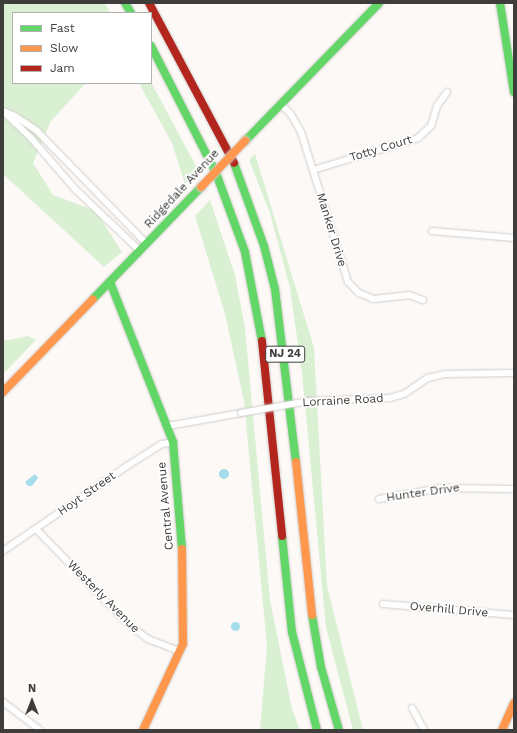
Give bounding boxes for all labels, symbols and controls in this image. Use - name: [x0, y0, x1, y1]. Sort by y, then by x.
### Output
- legend: [12, 12, 152, 84]
- text: Fast: [50, 21, 75, 35]
- text: Slow: [50, 41, 78, 55]
- text: Jam: [50, 61, 75, 75]
- street label: Totty Court: [348, 133, 414, 165]
- street label: Ridgedale Avenue: [141, 146, 223, 232]
- street label: Manker Drive: [313, 191, 349, 269]
- road number: NJ 24: [265, 345, 305, 363]
- street label: Lorraine Road: [302, 392, 384, 410]
- street label: Central Avenue: [155, 461, 177, 551]
- street label: Hoyt Street: [55, 469, 119, 519]
- street label: Hunter Drive: [385, 481, 461, 505]
- street label: Westerly Avenue: [64, 558, 142, 636]
- street label: Overhill Drive: [409, 599, 489, 621]
- north arrow: [12, 681, 52, 721]
- text: N: [28, 682, 36, 695]

